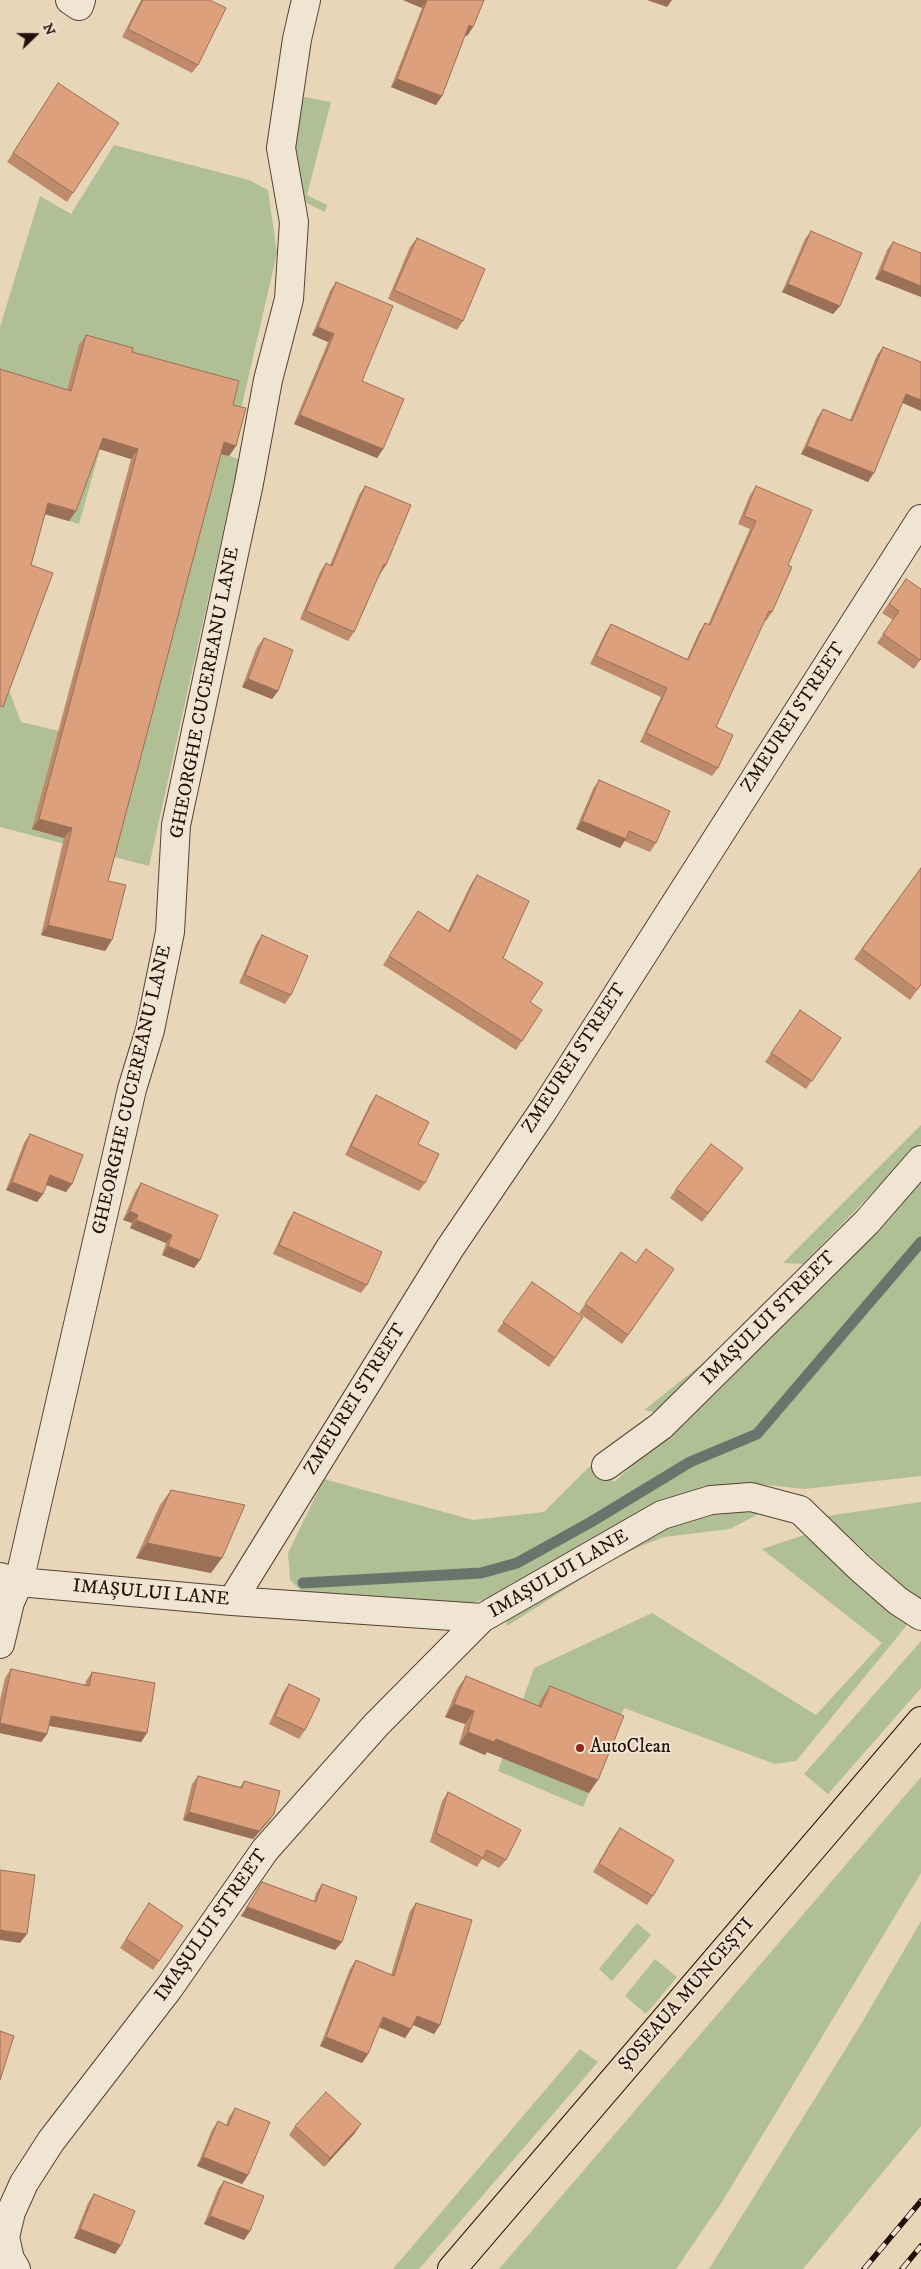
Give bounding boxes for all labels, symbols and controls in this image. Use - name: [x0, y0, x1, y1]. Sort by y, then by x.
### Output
- north arrow: [10, 10, 60, 60]
- text: N: [38, 21, 59, 38]
- street label: GHEORGHE CUCEREANU LANE: [167, 545, 245, 841]
- street label: ZMEUREI STREET: [737, 639, 851, 797]
- street label: GHEORGHE CUCEREANU LANE: [89, 943, 177, 1237]
- street label: ZMEUREI STREET: [518, 980, 632, 1138]
- street label: IMAȘULUI STREET: [697, 1247, 841, 1391]
- street label: ZMEUREI STREET: [300, 1320, 412, 1480]
- street label: IMAȘULUI LANE: [485, 1526, 633, 1624]
- street label: IMAȘULUI LANE: [72, 1576, 230, 1612]
- place label: AutoClean: [590, 1737, 671, 1759]
- marker: AutoClean: [574, 1742, 586, 1754]
- street label: IMAȘULUI STREET: [151, 1846, 273, 2006]
- street label: ȘOSEAUA MUNCEȘTI: [615, 1914, 759, 2076]

